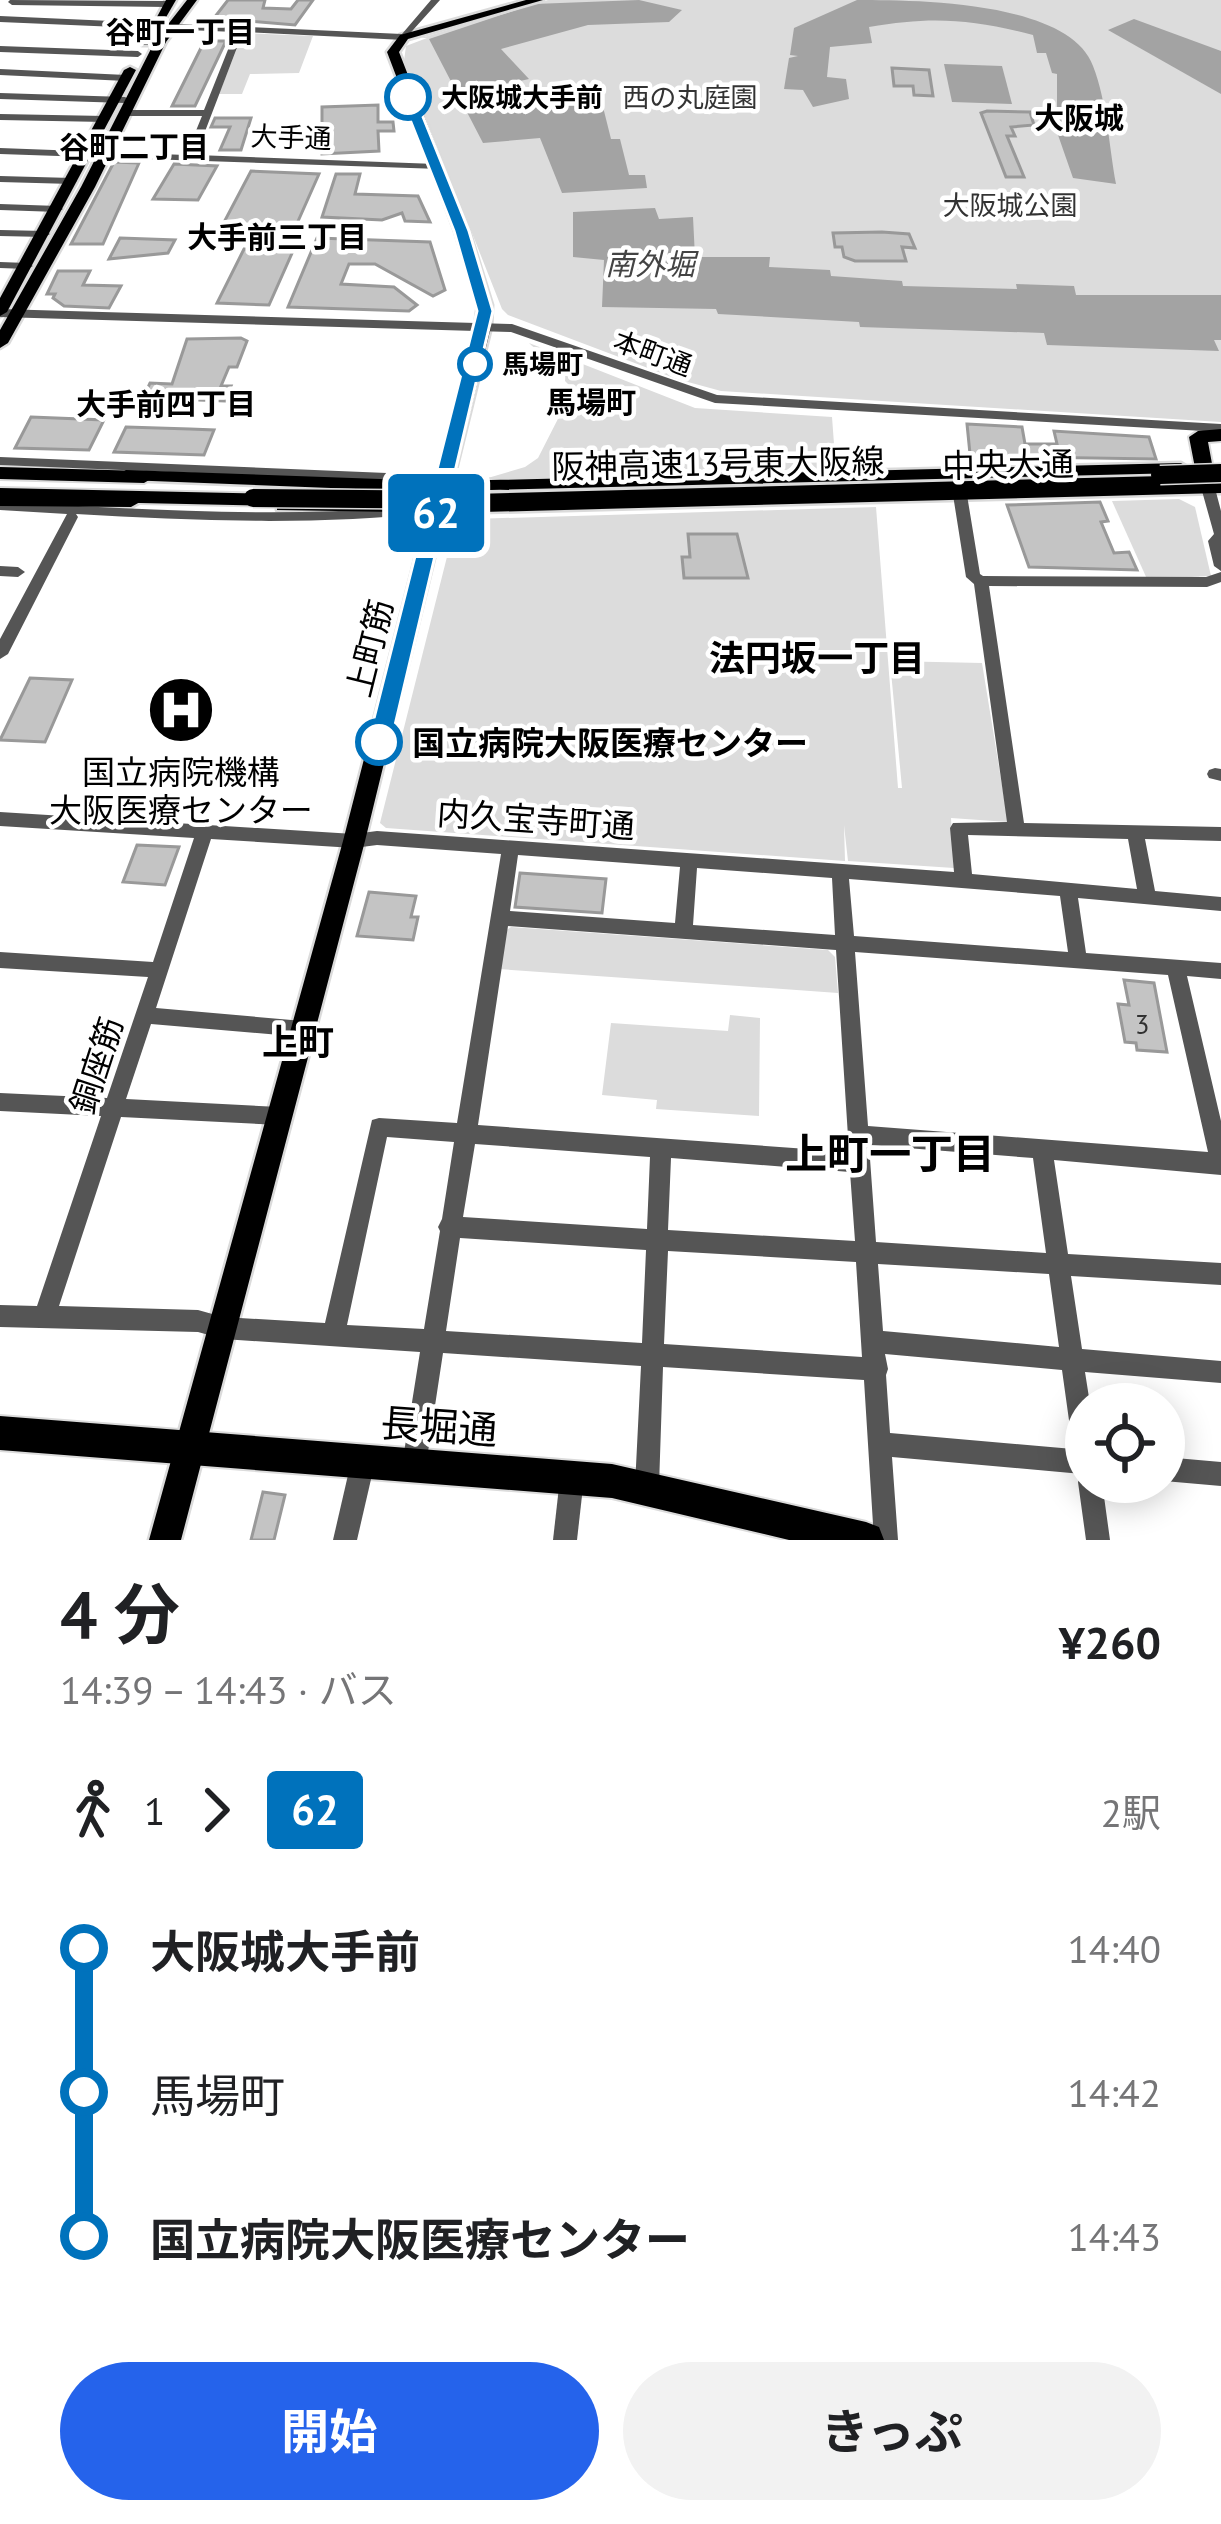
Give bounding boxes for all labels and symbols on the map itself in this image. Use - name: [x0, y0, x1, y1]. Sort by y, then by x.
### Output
- district label: 谷町一丁目: [105, 12, 255, 51]
- marker: 大阪城大手前: [386, 75, 430, 119]
- place label: 大阪城大手前: [441, 80, 603, 114]
- park label: 西の丸庭園: [623, 80, 758, 114]
- district label: 大阪城: [1034, 98, 1124, 137]
- street label: 大手通: [250, 119, 332, 155]
- district label: 谷町二丁目: [59, 127, 209, 166]
- park label: 大阪城公園: [943, 188, 1078, 222]
- district label: 大手前三丁目: [187, 217, 367, 256]
- water label: 南外堀: [605, 244, 699, 283]
- street label: 本町通: [609, 323, 697, 383]
- place label: 馬場町: [502, 347, 583, 381]
- marker: 馬場町: [459, 348, 491, 380]
- district label: 馬場町: [546, 382, 636, 421]
- district label: 大手前四丁目: [76, 384, 256, 423]
- street label: 阪神高速13号東大阪線: [551, 439, 885, 487]
- street label: 中央大通: [942, 441, 1074, 487]
- line badge: 62: [382, 474, 490, 552]
- street label: 上町筋: [336, 595, 402, 701]
- district label: 法円坂一丁目: [709, 634, 925, 681]
- hospital icon: 国立病院機構 大阪医療センター: [146, 675, 216, 745]
- marker: 国立病院大阪医療センター: [357, 720, 401, 764]
- place label: 国立病院大阪医療センター: [412, 721, 808, 764]
- place label: 国立病院機構 大阪医療センター: [49, 750, 313, 831]
- street label: 内久宝寺町通: [436, 791, 636, 847]
- house number: 3: [1135, 1007, 1149, 1041]
- street label: 銅座筋: [60, 1011, 132, 1119]
- district label: 上町: [262, 1018, 334, 1065]
- district label: 上町一丁目: [785, 1126, 995, 1181]
- street label: 長堀通: [379, 1396, 499, 1456]

